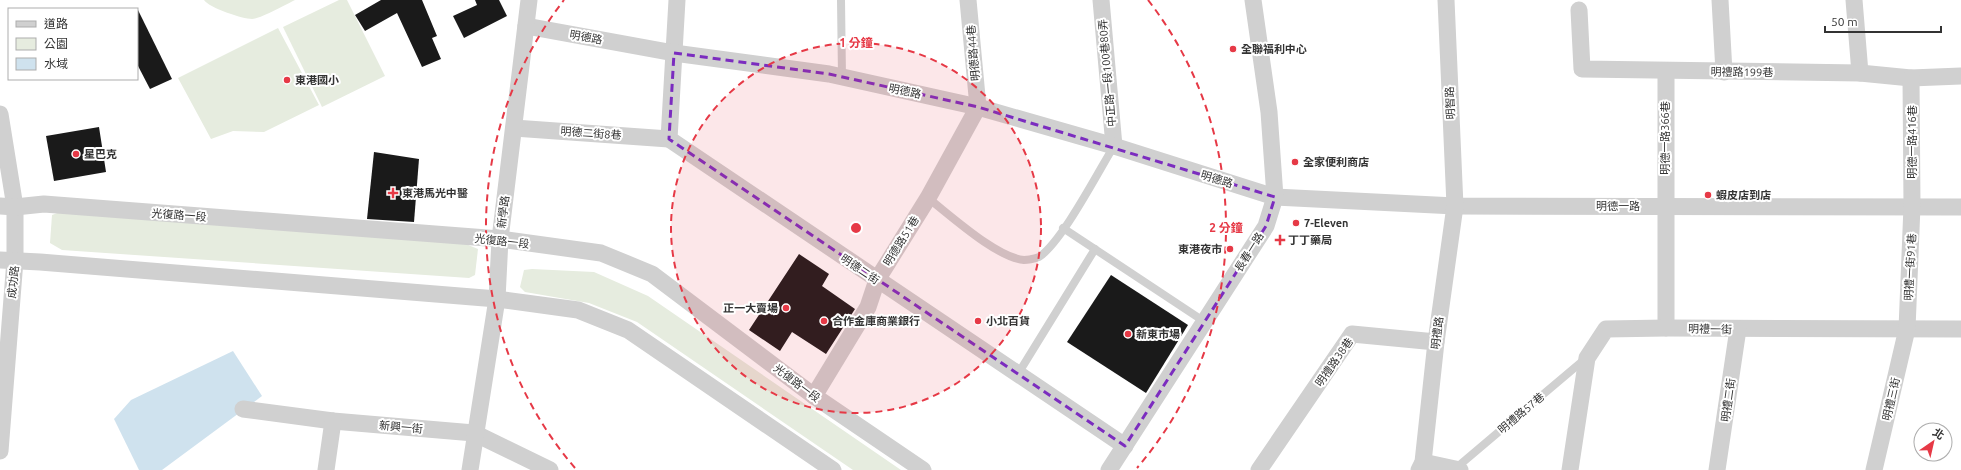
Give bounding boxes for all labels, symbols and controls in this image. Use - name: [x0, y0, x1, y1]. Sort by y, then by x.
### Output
- legend: [8, 8, 138, 80]
- scale bar: [1825, 8, 1941, 34]
- text: 50 m: [1831, 15, 1858, 28]
- text: 道路: [44, 17, 68, 30]
- street label: 中正路一段100巷80弄: [1096, 19, 1118, 127]
- street label: 明德路44巷: [965, 24, 981, 82]
- street label: 明德路: [569, 28, 603, 46]
- text: 1 分鐘: [839, 36, 873, 49]
- text: 公園: [44, 37, 68, 50]
- place label: 全聯福利中心: [1241, 43, 1307, 55]
- marker: 全聯福利中心: [1228, 44, 1238, 54]
- text: 水域: [44, 57, 68, 70]
- street label: 明禮路199巷: [1711, 65, 1773, 79]
- place label: 東港國小: [295, 74, 339, 86]
- marker: 東港國小: [282, 75, 292, 85]
- street label: 明德路: [888, 82, 922, 100]
- street label: 明智路: [1443, 86, 1457, 120]
- street label: 明德一路366巷: [1659, 101, 1671, 175]
- street label: 明德一路416巷: [1906, 105, 1918, 179]
- street label: 明德二街8巷: [560, 125, 622, 141]
- place label: 星巴克: [84, 148, 117, 160]
- marker: 星巴克: [71, 149, 81, 159]
- place label: 全家便利商店: [1303, 156, 1369, 168]
- marker: 全家便利商店: [1290, 157, 1300, 167]
- street label: 明德路: [1199, 168, 1235, 190]
- marker: 東港馬光中醫: [387, 187, 399, 199]
- place label: 東港馬光中醫: [402, 187, 468, 199]
- place label: 蝦皮店到店: [1716, 189, 1771, 201]
- marker: 蝦皮店到店: [1703, 190, 1713, 200]
- street label: 新學路: [495, 195, 511, 229]
- street label: 明德一路: [1596, 200, 1640, 212]
- street label: 光復路一段: [151, 207, 207, 223]
- street label: 明德路51巷: [881, 214, 921, 268]
- place label: 7-Eleven: [1304, 217, 1349, 229]
- marker: 7-Eleven: [1291, 218, 1301, 228]
- centre of rings: [849, 221, 863, 235]
- text: 2 分鐘: [1209, 221, 1243, 234]
- street label: 長春一路: [1232, 230, 1266, 274]
- street label: 光復路一段: [474, 232, 530, 250]
- street label: 明禮一街91巷: [1902, 233, 1918, 301]
- place label: 丁丁藥局: [1288, 234, 1332, 246]
- marker: 丁丁藥局: [1275, 235, 1285, 245]
- place label: 東港夜市: [1178, 243, 1222, 255]
- marker: 東港夜市: [1225, 244, 1235, 254]
- street label: 明德二街: [838, 252, 882, 286]
- street label: 成功路: [5, 265, 21, 299]
- place label: 正一大賣場: [723, 302, 778, 314]
- marker: 正一大賣場: [781, 303, 791, 313]
- place label: 合作金庫商業銀行: [832, 315, 920, 327]
- place label: 小北百貨: [986, 315, 1030, 327]
- marker: 合作金庫商業銀行: [819, 316, 829, 326]
- marker: 小北百貨: [973, 316, 983, 326]
- street label: 明禮路: [1429, 316, 1445, 350]
- street label: 明禮一街: [1688, 323, 1732, 335]
- place label: 新東市場: [1136, 328, 1180, 340]
- marker: 新東市場: [1123, 329, 1133, 339]
- street label: 明禮路38巷: [1313, 335, 1355, 389]
- street label: 光復路一段: [771, 362, 823, 404]
- street label: 明禮三街: [1880, 376, 1902, 422]
- street label: 明禮二街: [1719, 377, 1737, 423]
- street label: 明禮路57巷: [1496, 390, 1546, 436]
- street label: 新興一街: [379, 419, 423, 435]
- north arrow: [1913, 422, 1953, 462]
- text: 北: [1931, 426, 1947, 442]

